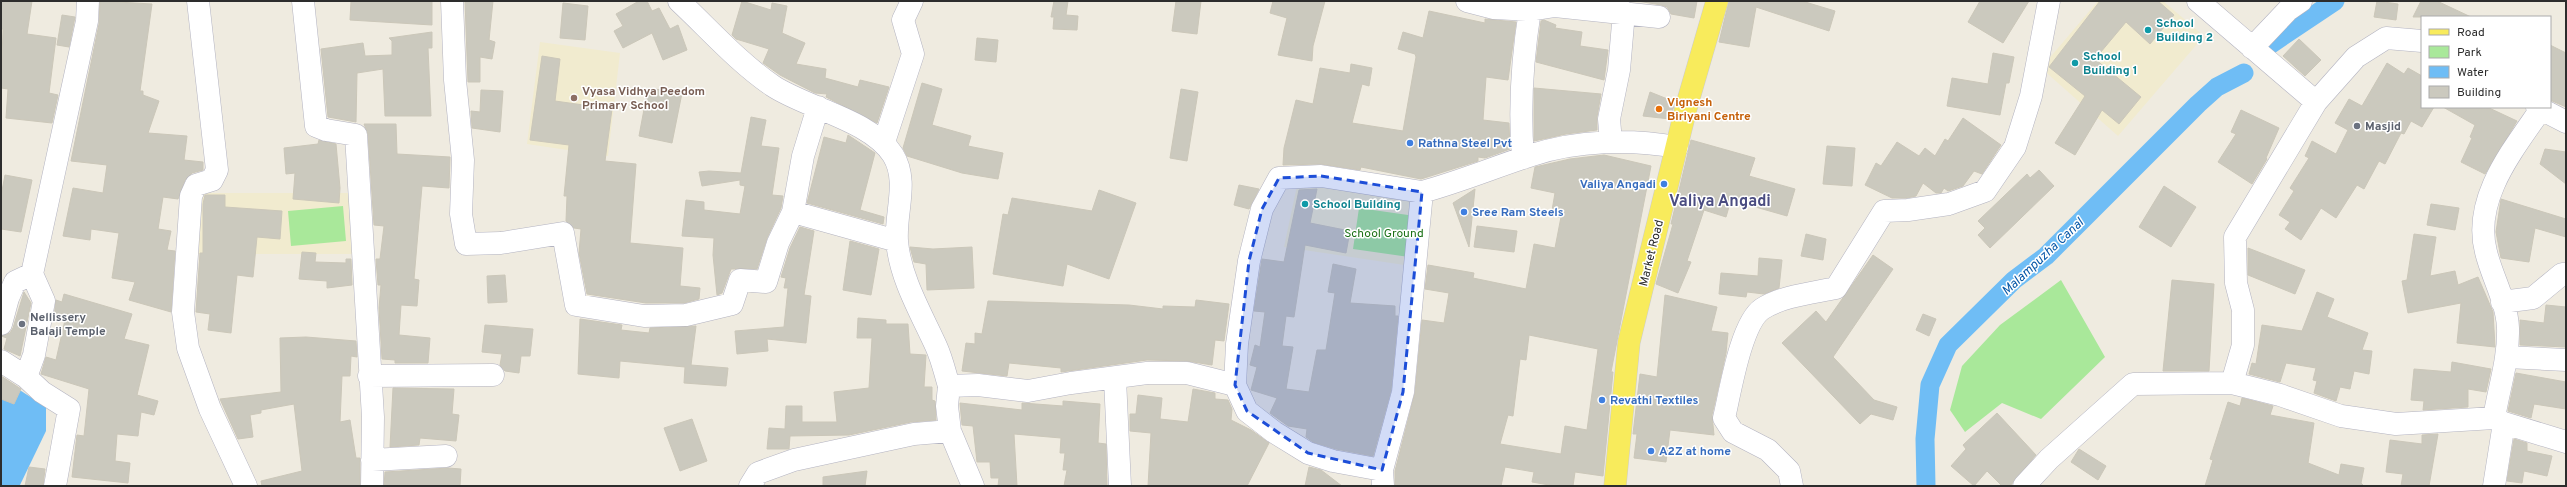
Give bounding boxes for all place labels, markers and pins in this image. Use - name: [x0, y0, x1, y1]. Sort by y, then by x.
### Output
- place label: School Building 2: [2156, 16, 2213, 46]
- marker: School Building 2: [2143, 25, 2153, 35]
- place label: School Building 1: [2083, 49, 2137, 79]
- marker: School Building 1: [2070, 58, 2080, 68]
- place label: Vyasa Vidhya Peedom Primary School: [582, 84, 705, 114]
- marker: Vyasa Vidhya Peedom Primary School: [569, 93, 579, 103]
- place label: Vignesh Biriyani Centre: [1667, 95, 1751, 125]
- marker: Vignesh Biriyani Centre: [1654, 104, 1664, 114]
- place label: Masjid: [2365, 119, 2401, 135]
- marker: Masjid: [2352, 121, 2362, 131]
- place label: Rathna Steel Pvt: [1418, 136, 1513, 152]
- marker: Rathna Steel Pvt: [1405, 138, 1415, 148]
- place label: Valiya Angadi: [1580, 177, 1656, 193]
- marker: Valiya Angadi: [1659, 179, 1669, 189]
- place label: School Building: [1313, 197, 1401, 213]
- marker: School Building: [1300, 199, 1310, 209]
- place label: Sree Ram Steels: [1472, 205, 1564, 221]
- marker: Sree Ram Steels: [1459, 207, 1469, 217]
- place label: Nellissery Balaji Temple: [30, 310, 106, 340]
- marker: Nellissery Balaji Temple: [17, 319, 27, 329]
- place label: Revathi Textiles: [1610, 393, 1699, 409]
- marker: Revathi Textiles: [1597, 395, 1607, 405]
- place label: A2Z at home: [1659, 444, 1731, 460]
- marker: A2Z at home: [1646, 446, 1656, 456]

